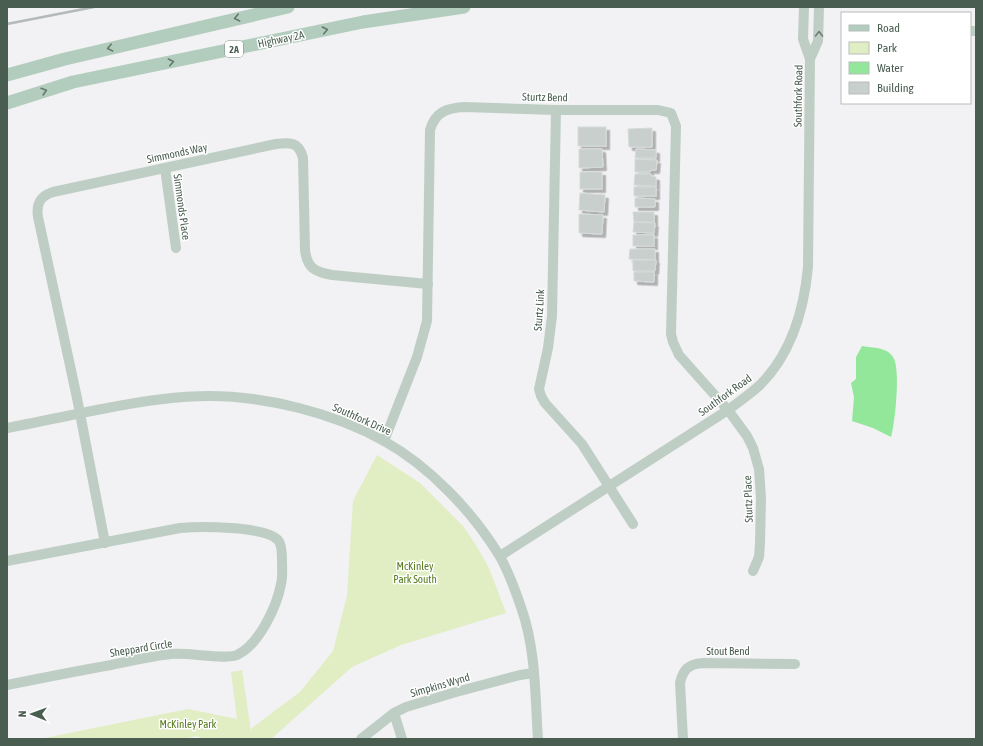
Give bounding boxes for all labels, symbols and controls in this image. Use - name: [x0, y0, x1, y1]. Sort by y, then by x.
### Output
- legend: [841, 12, 971, 104]
- one-way arrow: [234, 14, 240, 22]
- text: Road: [877, 21, 900, 35]
- one-way arrow: [322, 26, 329, 34]
- street label: Highway 2A: [257, 28, 306, 50]
- one-way arrow: [814, 31, 823, 37]
- road number: 2A: [225, 41, 243, 57]
- text: Park: [877, 41, 898, 55]
- one-way arrow: [107, 43, 113, 51]
- one-way arrow: [168, 58, 174, 66]
- text: Water: [877, 61, 904, 75]
- street label: Southfork Road: [791, 65, 805, 127]
- text: Building: [877, 81, 915, 95]
- one-way arrow: [41, 87, 48, 96]
- street label: Sturtz Bend: [522, 91, 568, 103]
- street label: Simmonds Way: [146, 141, 209, 165]
- street label: Simmonds Place: [171, 173, 193, 241]
- street label: Sturtz Link: [532, 289, 546, 331]
- street label: Southfork Road: [696, 372, 754, 418]
- street label: Southfork Drive: [331, 401, 393, 437]
- street label: Sturtz Place: [741, 475, 755, 523]
- park label: McKinley Park South: [393, 560, 437, 585]
- street label: Sheppard Circle: [109, 637, 173, 659]
- street label: Stout Bend: [706, 645, 750, 657]
- street label: Simpkins Wynd: [409, 671, 471, 699]
- north arrow: [12, 694, 52, 734]
- text: N: [16, 710, 28, 717]
- park label: McKinley Park: [160, 718, 217, 730]

